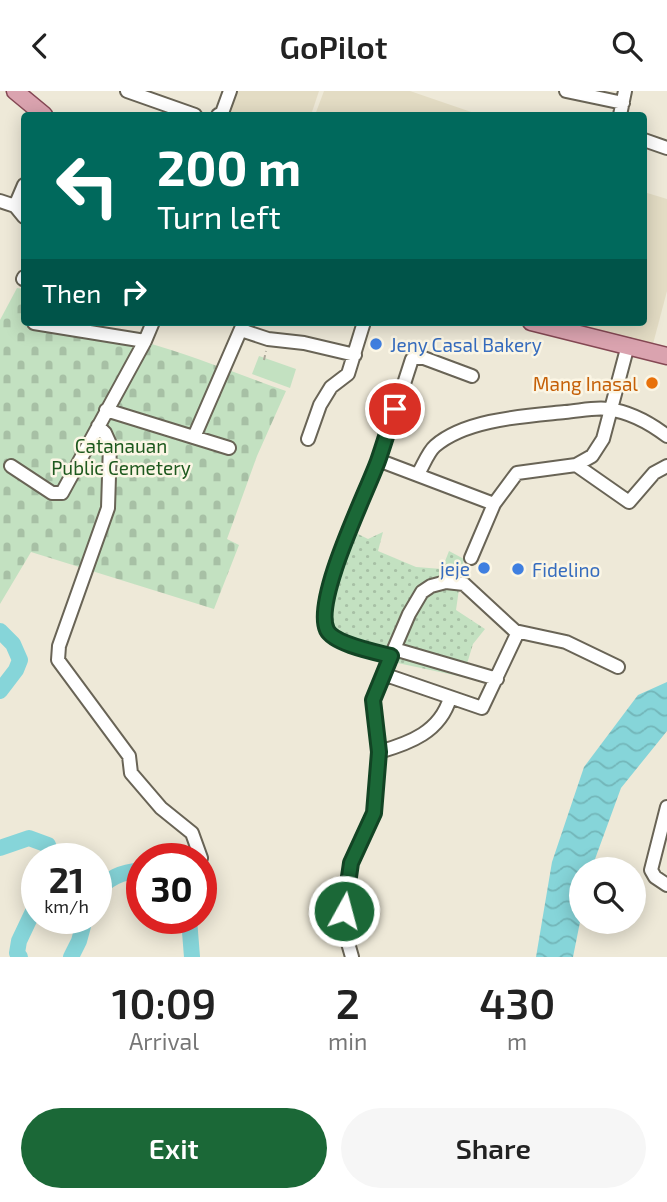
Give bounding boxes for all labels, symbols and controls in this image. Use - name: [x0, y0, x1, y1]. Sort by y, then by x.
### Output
- icon: back: [21, 27, 59, 65]
- text: GoPilot: [279, 27, 388, 65]
- icon: search: [608, 27, 646, 65]
- text: 200 m: [157, 137, 301, 196]
- icon: left: [42, 140, 133, 231]
- text: Turn left: [157, 197, 281, 235]
- icon: right: [115, 273, 153, 311]
- text: Then: [42, 277, 101, 308]
- place label: Jeny Casal Bakery: [390, 333, 542, 356]
- marker: Jeny Casal Bakery: [368, 336, 384, 352]
- place label: Mang Inasal: [533, 372, 638, 395]
- marker: Mang Inasal: [644, 375, 660, 391]
- pin: [365, 379, 425, 439]
- icon: arrive: [376, 390, 414, 428]
- park label: Catanauan Public Cemetery: [51, 434, 191, 479]
- place label: jeje: [440, 557, 470, 580]
- place label: Fidelino: [532, 558, 600, 581]
- marker: jeje: [476, 560, 492, 576]
- marker: Fidelino: [510, 561, 526, 577]
- speed limit sign: 30: [126, 843, 217, 934]
- map controls: [569, 857, 646, 934]
- button: search: [569, 857, 646, 934]
- text: 21: [49, 858, 84, 900]
- position arrow: [307, 874, 381, 948]
- text: km/h: [44, 895, 89, 917]
- text: 10:09: [112, 977, 216, 1027]
- text: 2: [336, 977, 360, 1027]
- text: 430: [479, 977, 555, 1027]
- text: Arrival: [129, 1027, 199, 1055]
- text: min: [328, 1027, 367, 1055]
- text: m: [507, 1027, 527, 1055]
- button: Exit: [21, 1108, 327, 1188]
- button: Share: [341, 1108, 646, 1188]

